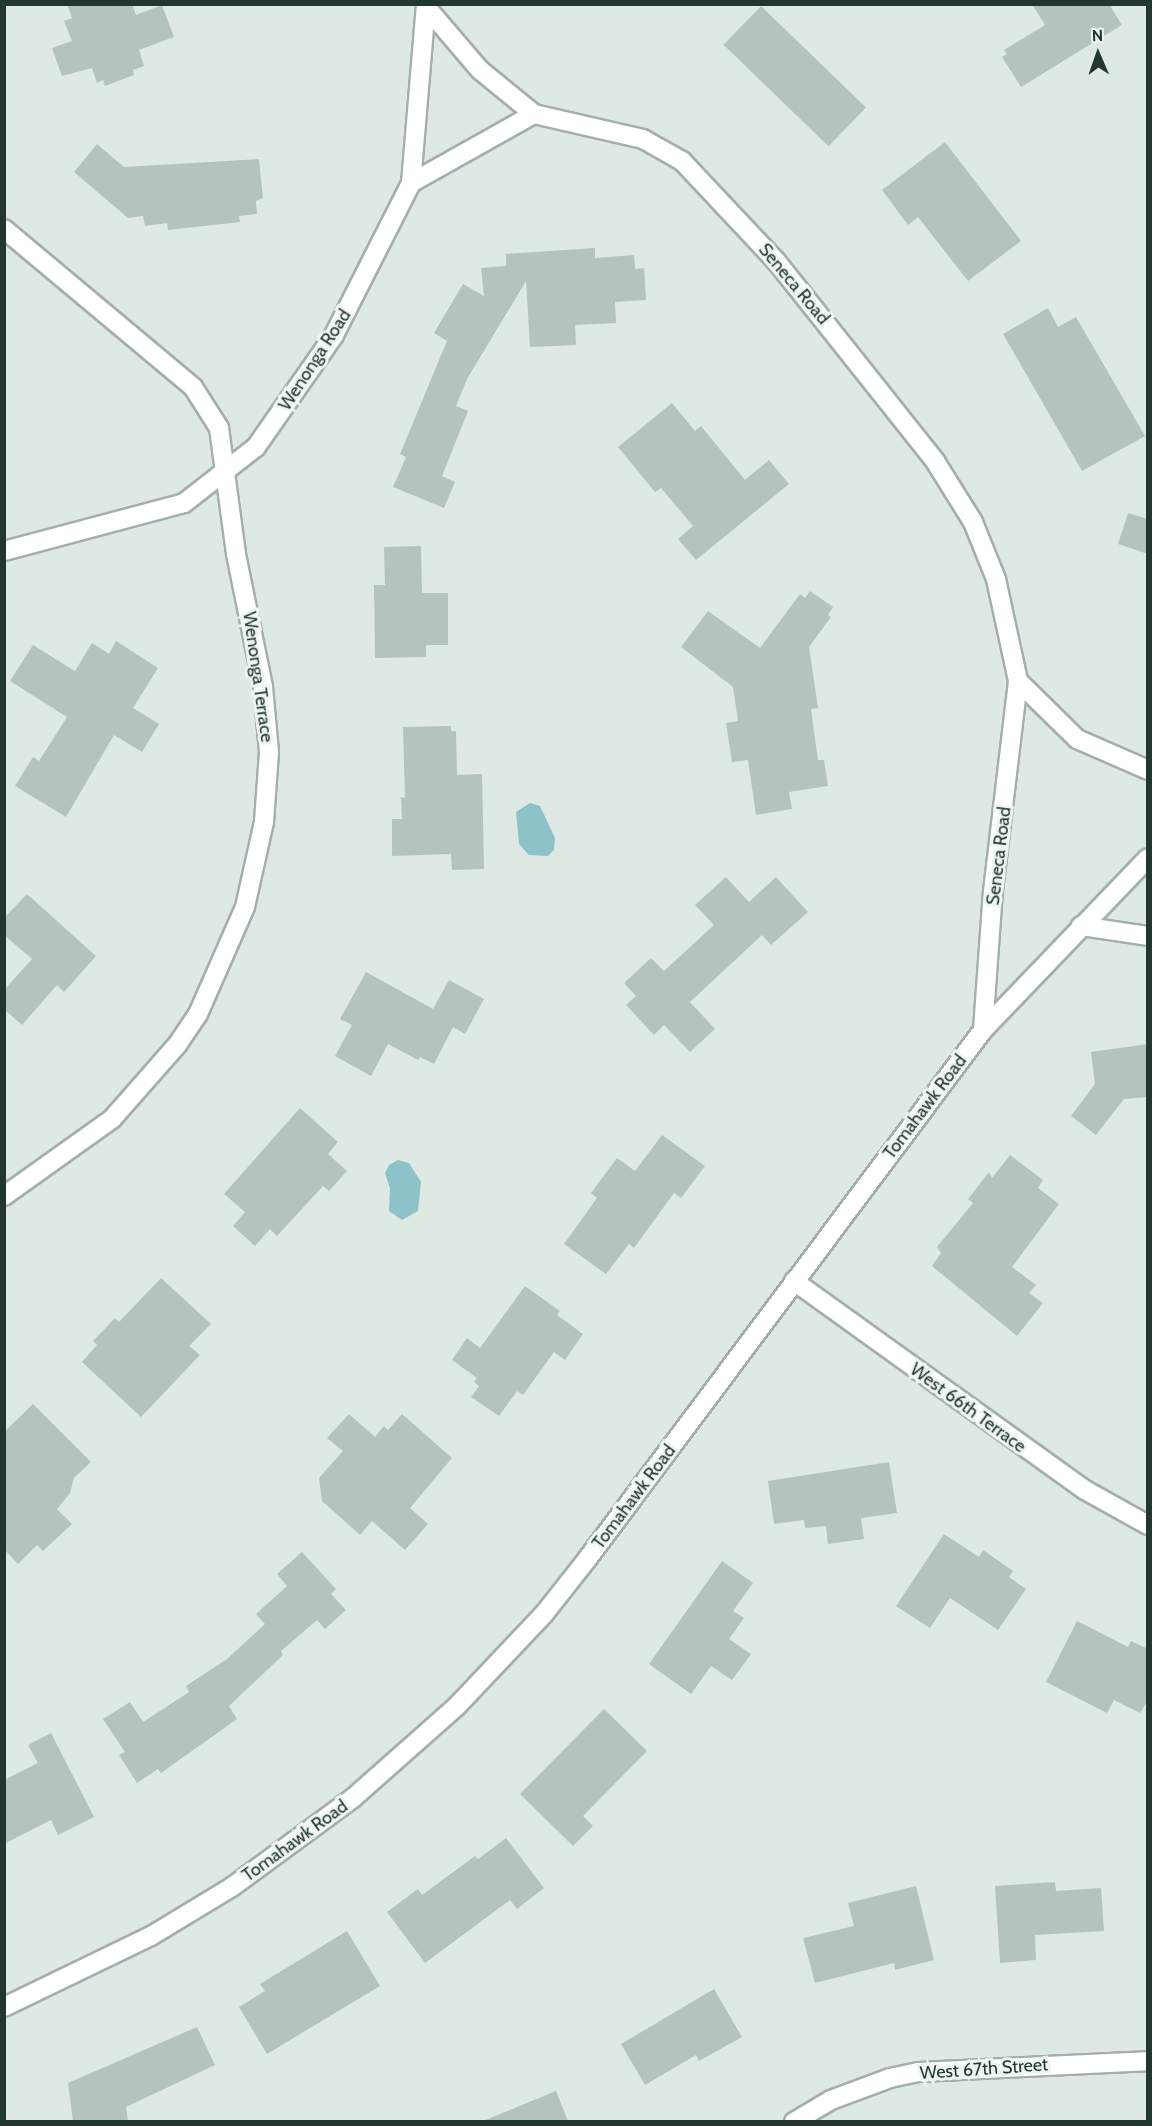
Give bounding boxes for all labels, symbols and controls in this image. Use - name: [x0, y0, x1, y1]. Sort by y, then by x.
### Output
- north arrow: [1068, 24, 1128, 84]
- text: N: [1091, 26, 1103, 45]
- street label: Seneca Road: [754, 239, 834, 329]
- street label: Wenonga Road: [274, 305, 356, 415]
- street label: Wenonga Terrace: [238, 610, 278, 744]
- street label: Seneca Road: [982, 806, 1016, 906]
- street label: Tomahawk Road: [879, 1051, 971, 1163]
- street label: West 66th Terrace: [906, 1359, 1030, 1457]
- street label: Tomahawk Road: [588, 1441, 680, 1553]
- street label: Tomahawk Road: [238, 1796, 352, 1886]
- street label: West 67th Street: [919, 2054, 1049, 2084]

